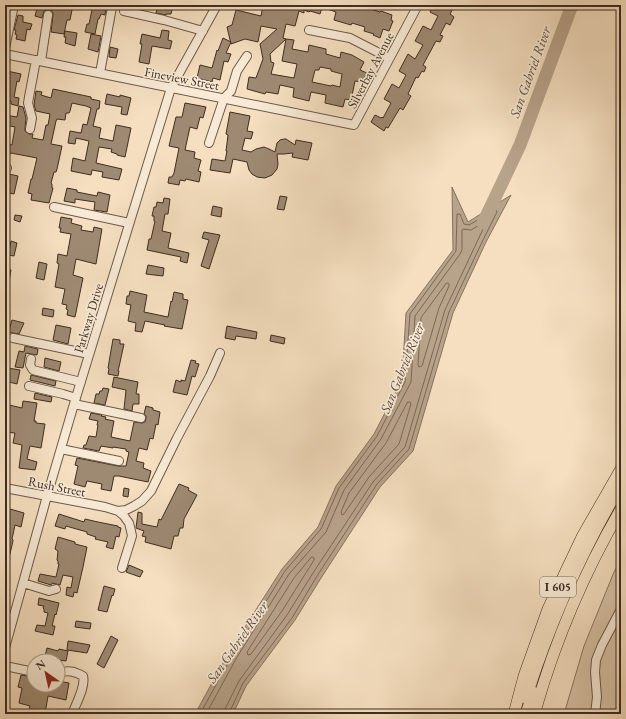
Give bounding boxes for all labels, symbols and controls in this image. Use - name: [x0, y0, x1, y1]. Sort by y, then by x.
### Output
- water label: San Gabriel River: [505, 23, 555, 121]
- street label: Silverbay Avenue: [343, 29, 398, 111]
- street label: Fineview Street: [143, 63, 221, 94]
- street label: Parkway Drive: [70, 281, 107, 355]
- water label: San Gabriel River: [375, 320, 429, 417]
- street label: Rush Street: [27, 473, 87, 500]
- road number: I 605: [540, 577, 576, 597]
- water label: San Gabriel River: [202, 597, 272, 687]
- north arrow: [26, 653, 66, 693]
- text: N: [33, 656, 48, 673]

